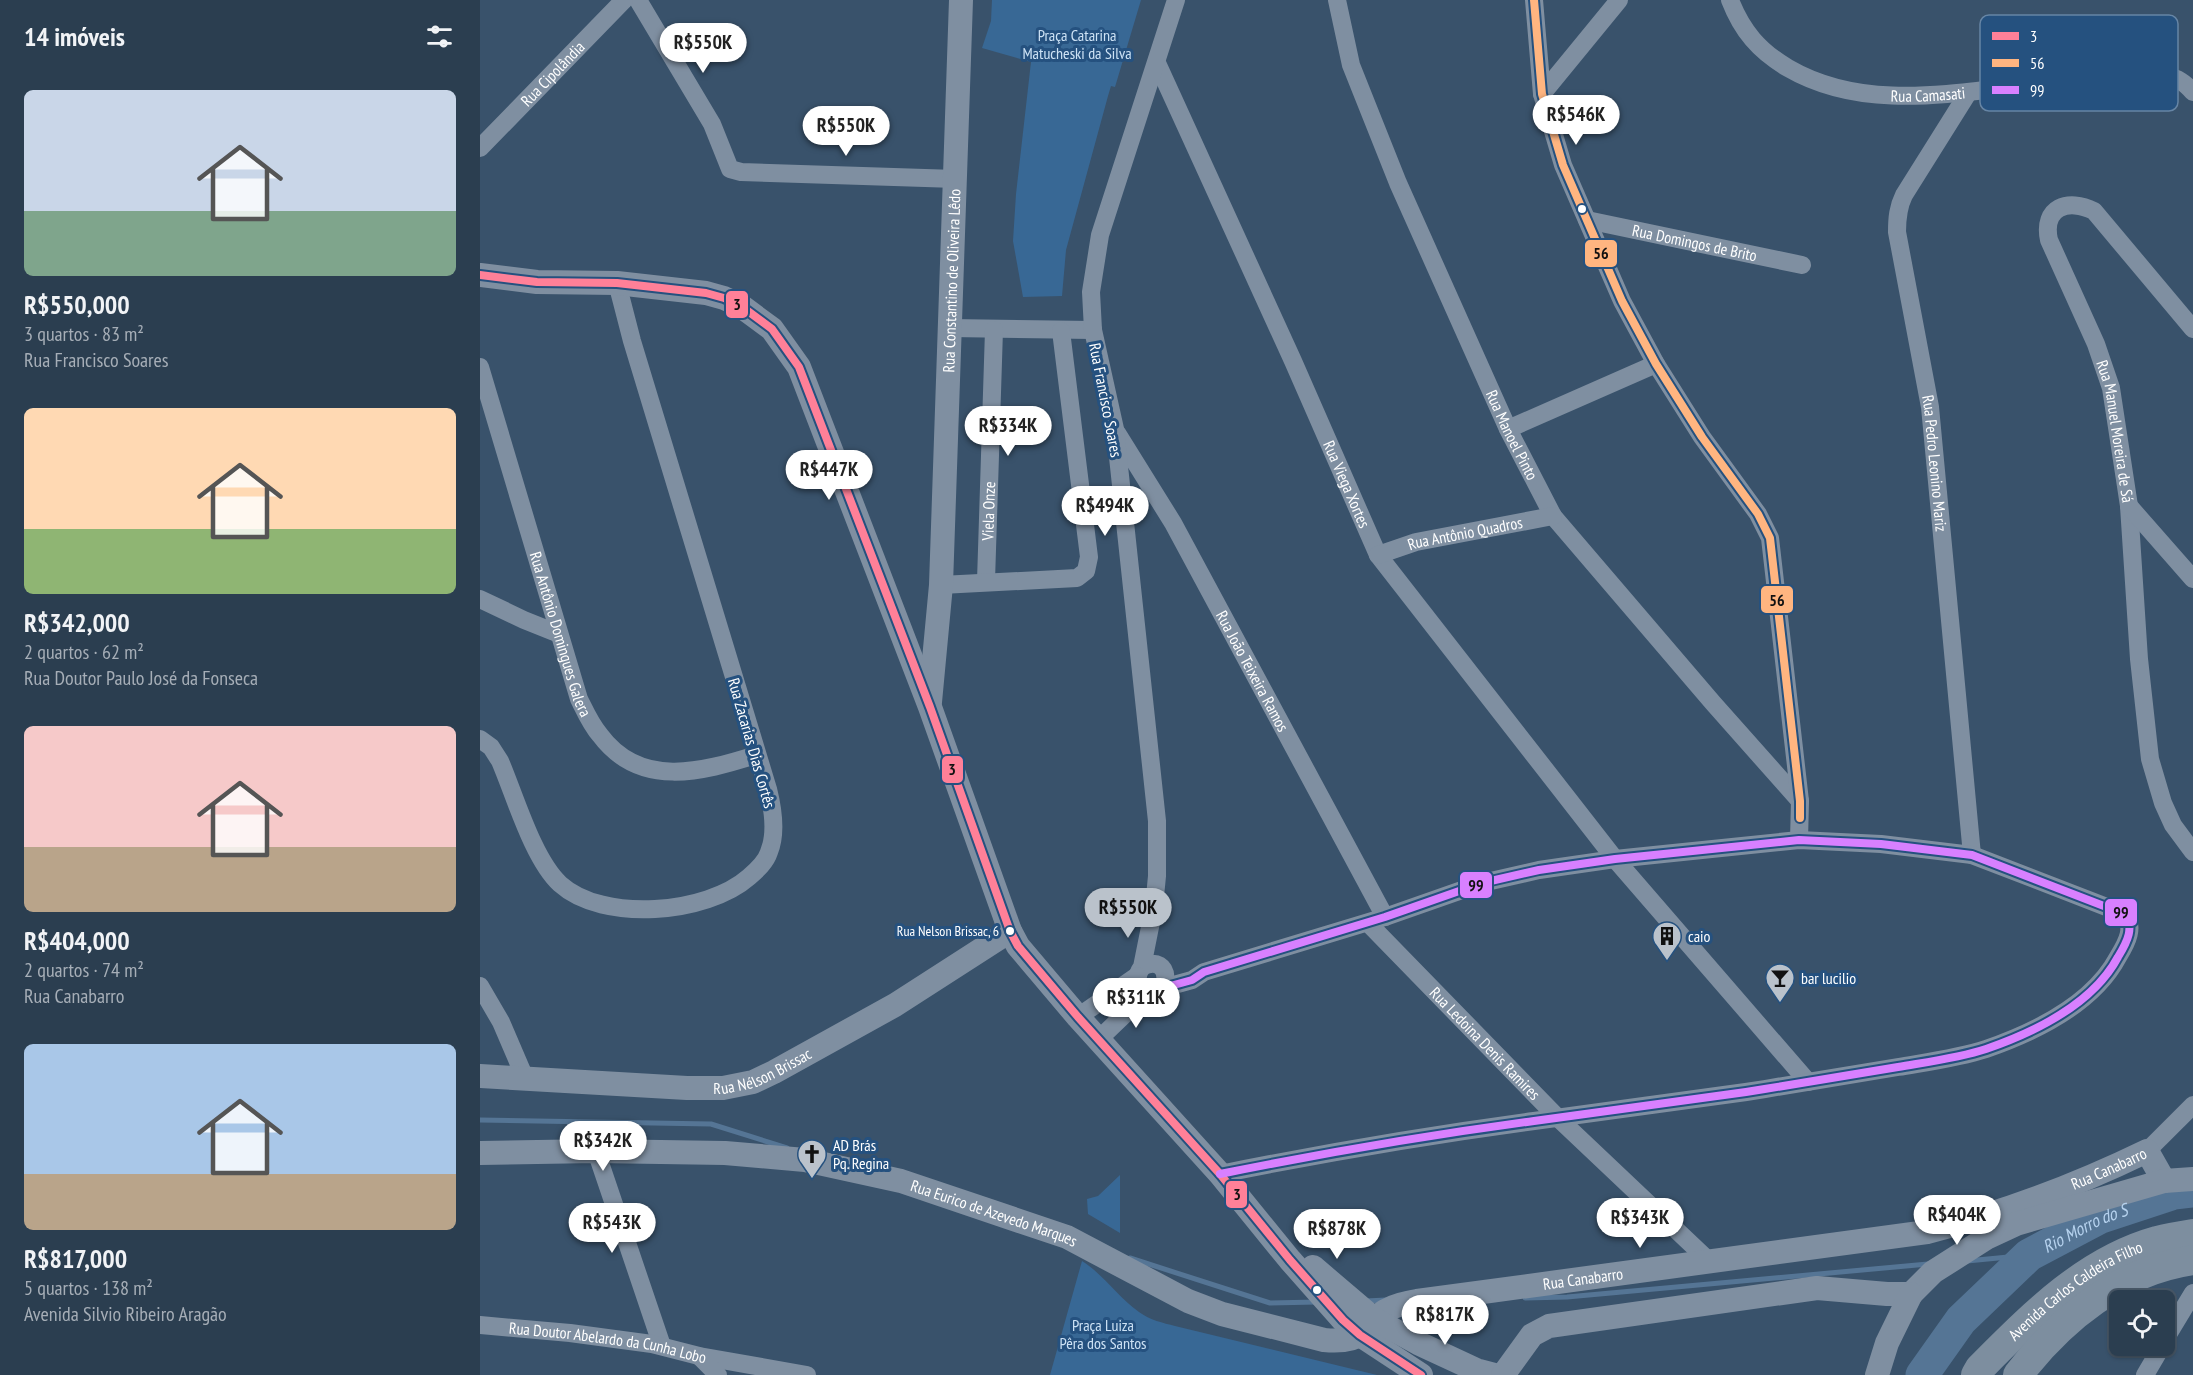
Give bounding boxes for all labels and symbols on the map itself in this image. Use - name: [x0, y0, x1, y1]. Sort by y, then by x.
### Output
- legend: [1980, 15, 2178, 111]
- pin: R$550K: [654, 23, 752, 74]
- park label: Praça Catarina Matucheski da Silva: [1022, 25, 1132, 63]
- text: 3: [2030, 26, 2037, 46]
- street label: Rua Cipolândia: [516, 37, 589, 110]
- text: 56: [2030, 53, 2044, 73]
- text: 99: [2030, 80, 2044, 100]
- street label: Rua Camasati: [1890, 82, 1966, 106]
- pin: R$546K: [1527, 95, 1625, 146]
- pin: R$550K: [797, 106, 895, 157]
- street label: Rua Constantino de Oliveira Lêdo: [938, 188, 965, 373]
- unlabelled marker: [1576, 203, 1588, 215]
- street label: Rua Domingos de Brito: [1630, 220, 1759, 265]
- line badge: 56: [1584, 239, 1618, 268]
- text: 56: [1593, 243, 1609, 263]
- line badge: 3: [725, 290, 749, 319]
- text: 3: [733, 294, 741, 314]
- street label: Rua Francisco Soares: [1085, 341, 1127, 459]
- street label: Rua Manuel Moreira de Sá: [2092, 357, 2138, 504]
- street label: Rua Manoel Pinto: [1482, 387, 1543, 483]
- street label: Rua Pedro Leonino Mariz: [1918, 393, 1952, 533]
- pin: R$334K: [959, 406, 1057, 457]
- street label: Rua Viega Xortes: [1319, 437, 1375, 531]
- pin: R$447K: [780, 450, 878, 501]
- street label: Viela Onze: [977, 481, 999, 542]
- pin: R$494K: [1056, 486, 1154, 537]
- street label: Rua Antônio Quadros: [1405, 512, 1524, 554]
- street label: Rua Antônio Domingues Galera: [526, 549, 596, 720]
- line badge: 56: [1760, 585, 1794, 614]
- text: 56: [1769, 590, 1785, 610]
- street label: Rua João Teixeira Ramos: [1212, 607, 1293, 735]
- street label: Rua Zacarias Dias Cortês: [724, 676, 780, 810]
- line badge: 3: [941, 755, 964, 784]
- text: 3: [948, 759, 956, 779]
- line badge: 99: [1459, 871, 1493, 899]
- text: 99: [1468, 875, 1484, 895]
- pin: R$550K: [1079, 888, 1177, 939]
- line badge: 99: [2104, 898, 2138, 927]
- text: 99: [2113, 902, 2129, 922]
- building icon: caio: [1651, 920, 1683, 962]
- place label: Rua Nelson Brissac, 6: [897, 922, 999, 940]
- marker: Rua Nelson Brissac, 6: [1004, 925, 1016, 937]
- place label: caio: [1688, 926, 1711, 946]
- bar icon: bar lucilio: [1764, 962, 1796, 1004]
- place label: bar lucilio: [1801, 968, 1856, 988]
- pin: R$311K: [1087, 978, 1185, 1029]
- street label: Rua Ledoina Denis Ramires: [1426, 983, 1545, 1104]
- street label: Rua Nélson Brissac: [713, 1043, 815, 1098]
- pin: R$342K: [554, 1121, 652, 1172]
- place label: AD Brás Pq. Regina: [833, 1135, 889, 1173]
- church icon: AD Brás Pq. Regina: [796, 1138, 828, 1180]
- street label: Rua Canabarro: [2068, 1143, 2150, 1194]
- street label: Rua Eurico de Azevedo Marques: [908, 1175, 1081, 1251]
- line badge: 3: [1225, 1180, 1248, 1209]
- text: 3: [1233, 1184, 1241, 1204]
- pin: R$404K: [1908, 1195, 2006, 1246]
- water label: Rio Morro do S: [2038, 1197, 2133, 1257]
- pin: R$343K: [1591, 1198, 1689, 1249]
- pin: R$543K: [563, 1203, 661, 1254]
- pin: R$878K: [1288, 1209, 1386, 1260]
- street label: Avenida Carlos Caldeira Filho: [2004, 1236, 2145, 1345]
- street label: Rua Canabarro: [1542, 1263, 1624, 1294]
- unlabelled marker: [1311, 1284, 1323, 1296]
- pin: R$817K: [1396, 1295, 1494, 1346]
- park label: Praça Luiza Pêra dos Santos: [1059, 1315, 1147, 1353]
- street label: Rua Doutor Abelardo da Cunha Lobo: [508, 1318, 708, 1367]

